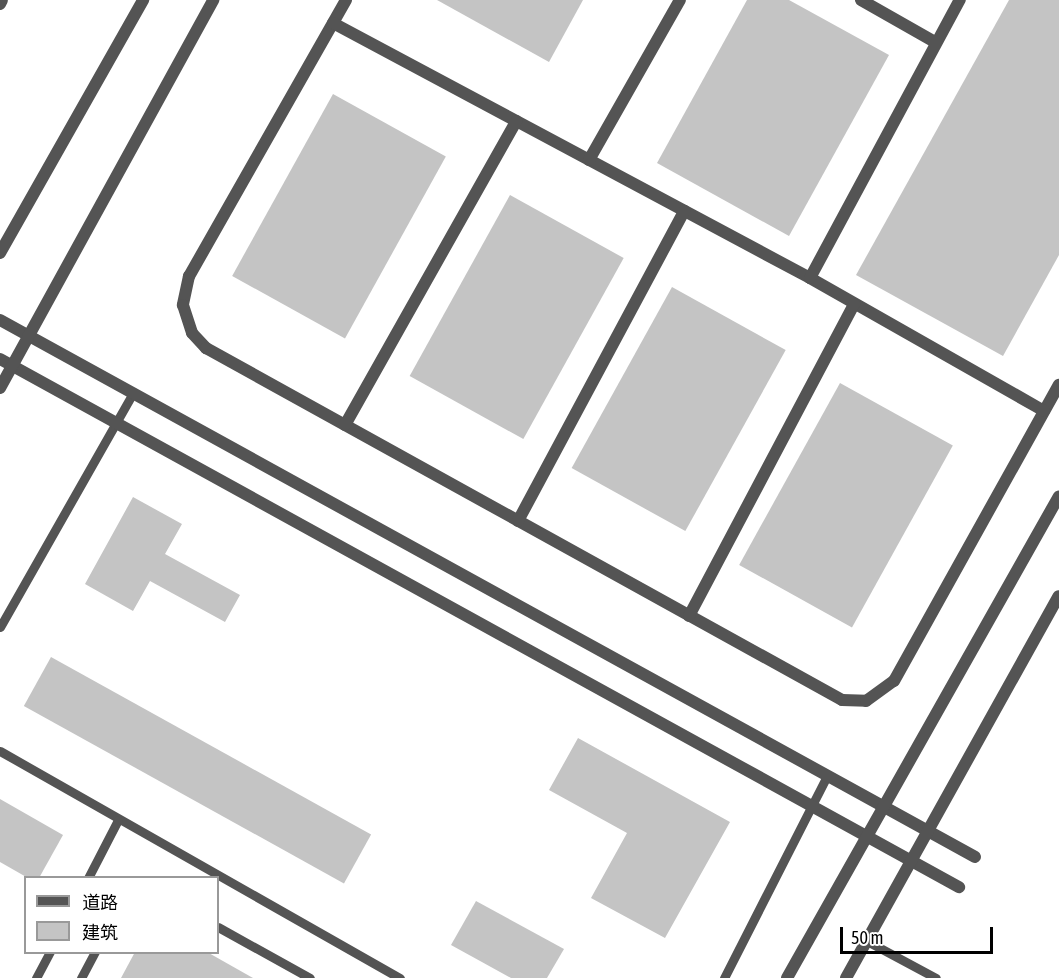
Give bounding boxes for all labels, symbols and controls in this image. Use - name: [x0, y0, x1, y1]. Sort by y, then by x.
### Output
- legend: [24, 876, 219, 954]
- text: 道路: [82, 892, 118, 913]
- scale bar: [843, 915, 996, 953]
- text: 建筑: [82, 922, 118, 943]
- text: 50 m: [851, 927, 883, 948]

